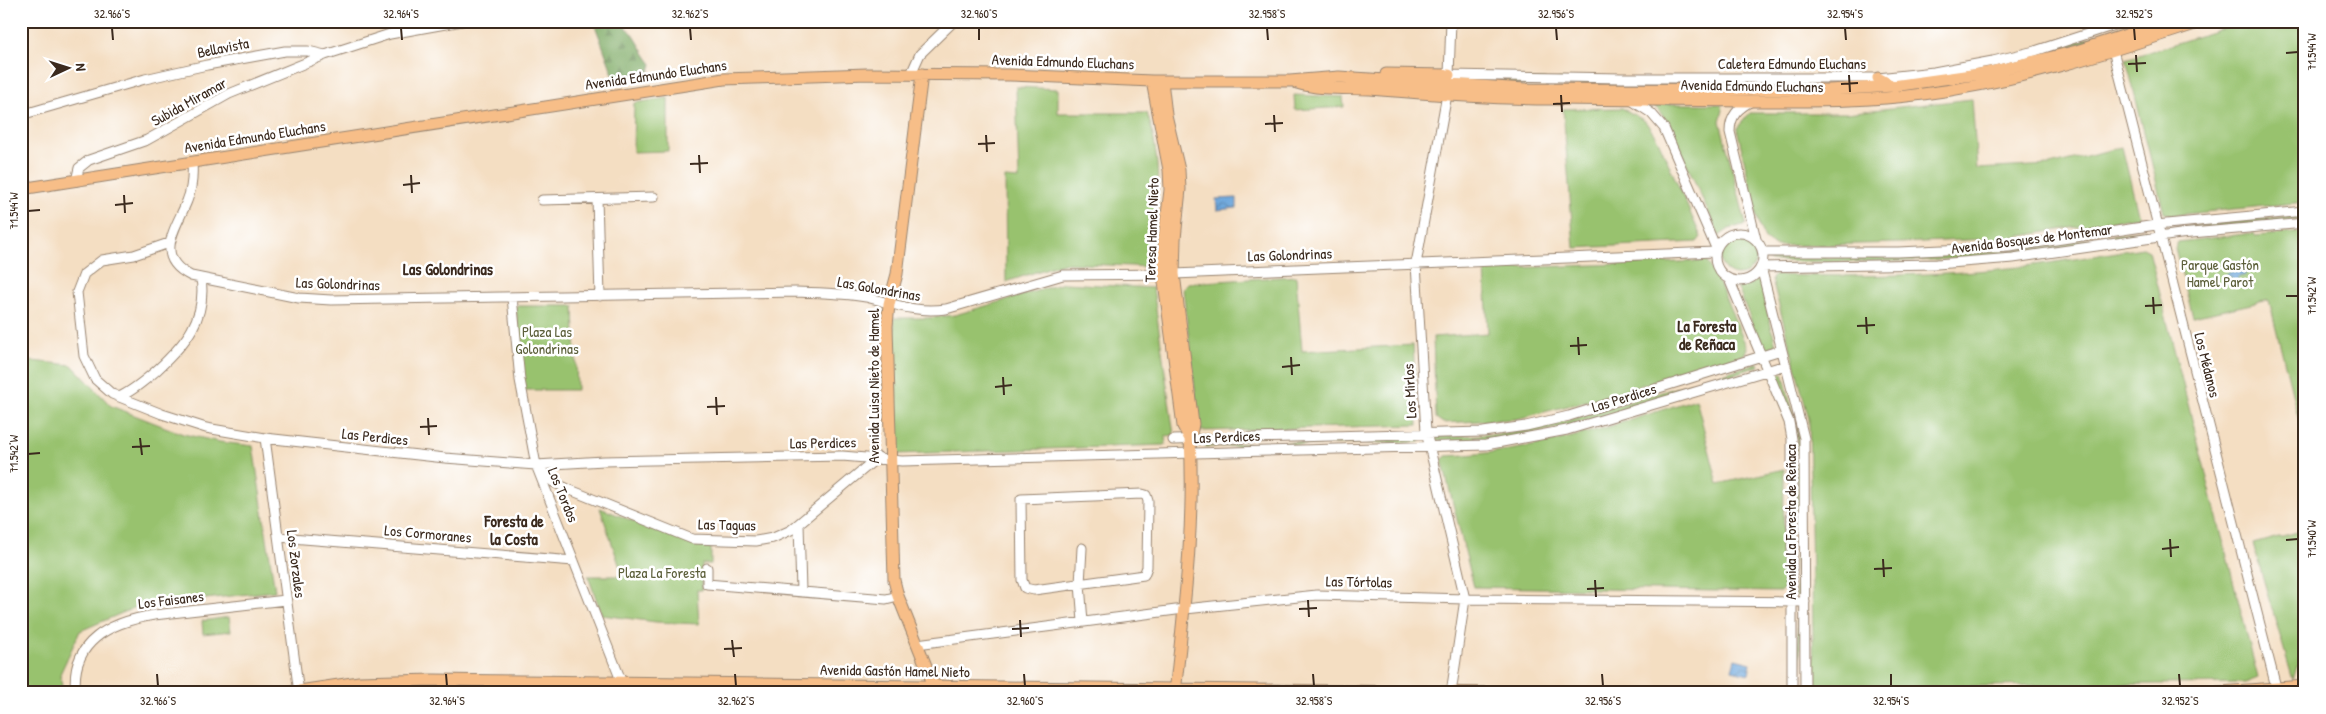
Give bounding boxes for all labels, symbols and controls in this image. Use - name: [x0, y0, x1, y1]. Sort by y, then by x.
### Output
- text: 32.966°S: [94, 5, 130, 22]
- text: 32.964°S: [383, 5, 419, 22]
- text: 32.962°S: [672, 5, 709, 22]
- text: 32.960°S: [961, 5, 998, 22]
- text: 32.958°S: [1249, 5, 1286, 22]
- text: 32.956°S: [1538, 5, 1575, 22]
- text: 32.954°S: [1827, 5, 1863, 22]
- text: 32.952°S: [2116, 5, 2153, 22]
- street label: Bellavista: [195, 32, 251, 63]
- text: 71.544°W: [2303, 33, 2320, 71]
- north arrow: [42, 42, 92, 92]
- street label: Avenida Edmundo Eluchans: [991, 49, 1135, 74]
- street label: Caletera Edmundo Eluchans: [1718, 53, 1866, 74]
- street label: Avenida Edmundo Eluchans: [584, 54, 728, 95]
- text: N: [72, 63, 91, 72]
- street label: Subida Miramar: [147, 72, 231, 131]
- street label: Avenida Edmundo Eluchans: [1681, 74, 1824, 97]
- street label: Avenida Edmundo Eluchans: [183, 115, 327, 158]
- street label: Teresa Hamel Nieto: [1139, 177, 1164, 283]
- text: 71.544°W: [5, 192, 22, 230]
- street label: Avenida Bosques de Montemar: [1950, 218, 2114, 259]
- street label: Las Golondrinas: [1248, 243, 1333, 266]
- park label: Parque Gastón Hamel Parot: [2181, 254, 2259, 292]
- district label: Las Golondrinas: [403, 258, 494, 280]
- street label: Las Golondrinas: [836, 271, 923, 306]
- street label: Las Golondrinas: [296, 272, 381, 295]
- text: 71.542°W: [2303, 276, 2320, 315]
- street label: Avenida Luisa Nieto de Hamel: [863, 309, 884, 463]
- district label: La Foresta de Reñaca: [1678, 315, 1737, 355]
- park label: Plaza Las Golondrinas: [515, 321, 579, 359]
- street label: Los Médanos: [2189, 330, 2226, 400]
- street label: Los Mirlos: [1398, 363, 1421, 419]
- street label: Las Perdices: [1589, 378, 1659, 417]
- street label: Las Perdices: [341, 423, 409, 450]
- street label: Las Perdices: [1193, 425, 1261, 448]
- street label: Las Perdices: [790, 431, 857, 454]
- text: 71.542°W: [5, 434, 22, 473]
- street label: Avenida La Foresta de Reñaca: [1780, 444, 1801, 600]
- street label: Los Tordos: [543, 464, 584, 526]
- district label: Foresta de la Costa: [483, 510, 544, 550]
- street label: Las Taguas: [698, 513, 756, 536]
- street label: Los Cormoranes: [384, 519, 473, 548]
- text: 71.540°W: [2303, 519, 2320, 558]
- street label: Los Zorzales: [282, 529, 311, 599]
- park label: Plaza La Foresta: [618, 562, 706, 583]
- street label: Las Tórtolas: [1326, 570, 1393, 593]
- street label: Los Faisanes: [137, 585, 205, 614]
- street label: Avenida Gastón Hamel Nieto: [820, 659, 970, 682]
- text: 32.966°S: [140, 692, 176, 709]
- text: 32.964°S: [429, 692, 465, 709]
- text: 32.962°S: [718, 692, 755, 709]
- text: 32.960°S: [1007, 692, 1044, 709]
- text: 32.958°S: [1296, 692, 1333, 709]
- text: 32.956°S: [1585, 692, 1622, 709]
- text: 32.954°S: [1873, 692, 1909, 709]
- text: 32.952°S: [2162, 692, 2199, 709]

